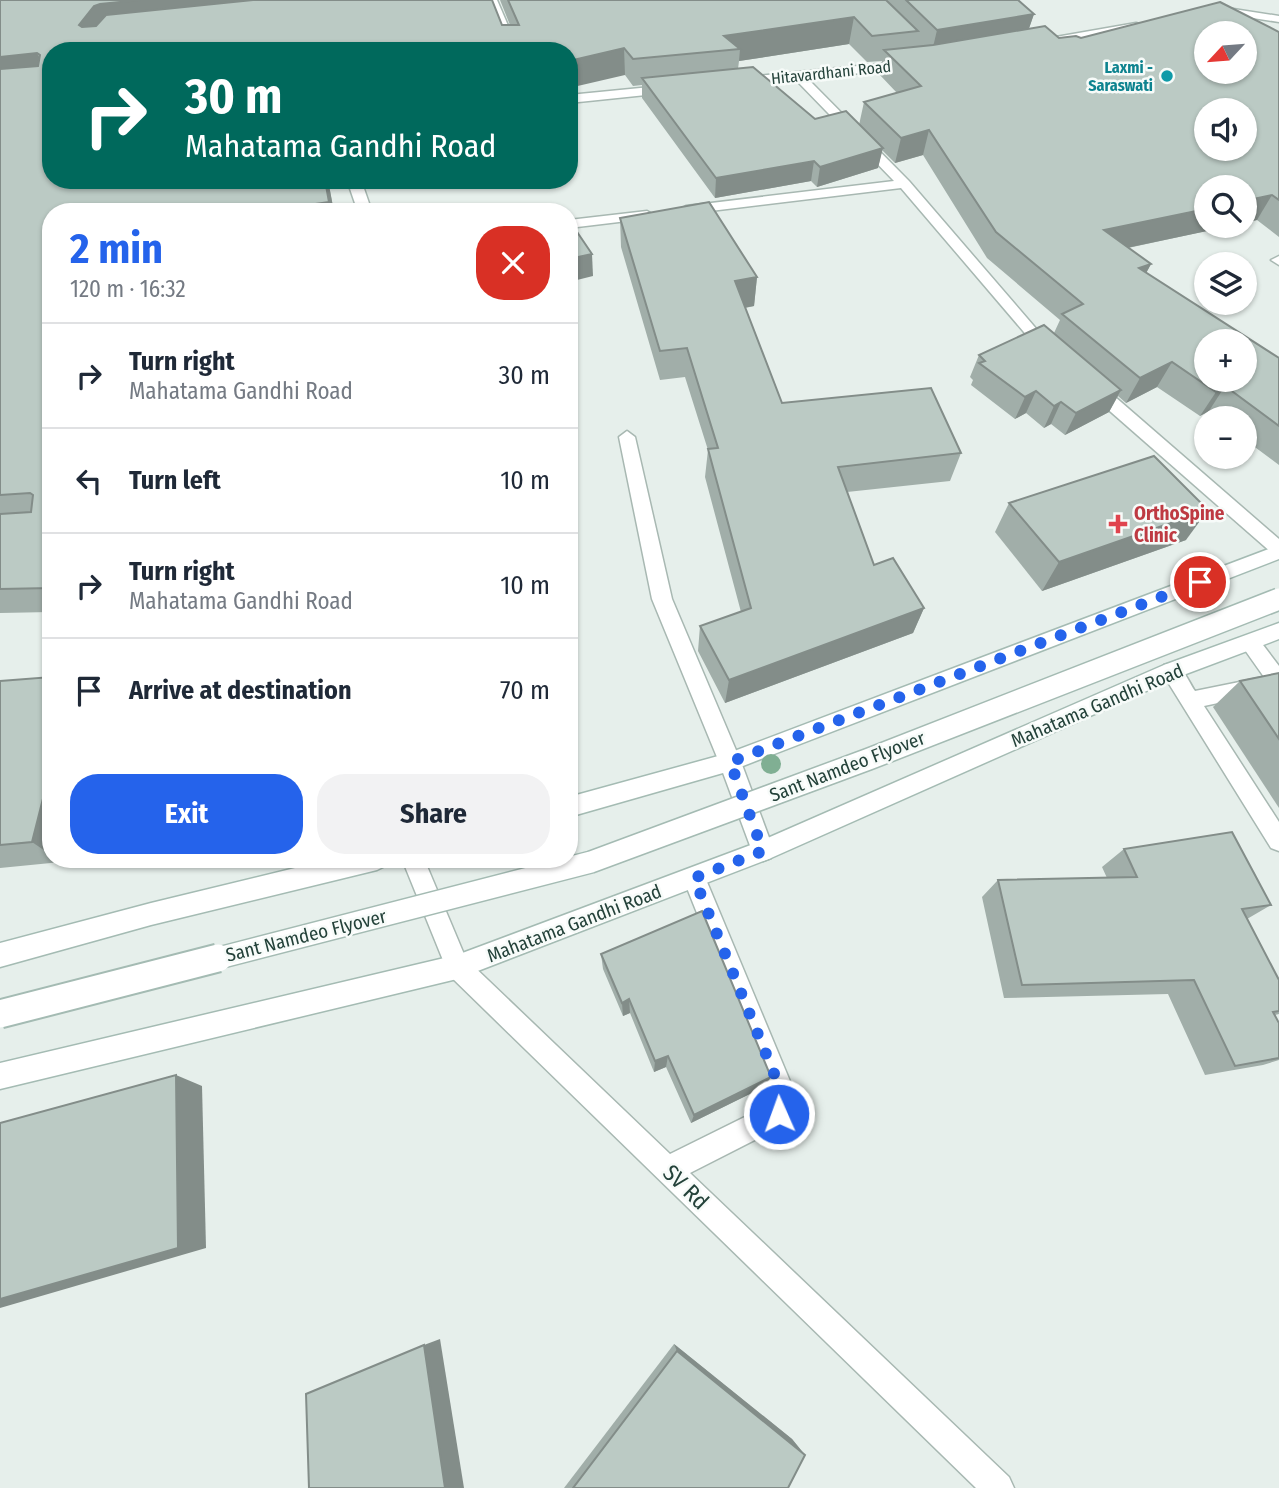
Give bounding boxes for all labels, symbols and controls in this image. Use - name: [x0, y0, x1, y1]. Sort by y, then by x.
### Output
- north arrow: [1194, 21, 1256, 84]
- map controls: [1194, 21, 1257, 469]
- street label: Hitavardhani Road: [770, 57, 892, 88]
- place label: Laxmi - Saraswati: [1088, 58, 1153, 95]
- text: 30 m: [185, 67, 283, 126]
- marker: Laxmi - Saraswati: [1159, 68, 1175, 84]
- icon: right: [70, 70, 161, 161]
- button: sound: [1194, 98, 1257, 161]
- text: Mahatama Gandhi Road: [185, 127, 497, 165]
- button: search: [1194, 175, 1257, 238]
- text: 2 min: [70, 224, 163, 274]
- button: close: [476, 226, 550, 300]
- button: layers: [1194, 252, 1257, 315]
- text: 120 m · 16:32: [70, 275, 186, 303]
- button: +: [1194, 329, 1257, 392]
- text: Turn right: [129, 346, 235, 377]
- icon: right: [70, 357, 108, 395]
- text: 30 m: [499, 360, 550, 391]
- text: Mahatama Gandhi Road: [129, 377, 353, 405]
- button: −: [1194, 406, 1257, 469]
- icon: left: [70, 462, 108, 500]
- text: Turn left: [129, 465, 221, 496]
- text: 10 m: [500, 465, 550, 496]
- place label: OrthoSpine Clinic: [1134, 502, 1225, 547]
- marker: OrthoSpine Clinic: [1108, 514, 1128, 534]
- pin: [1170, 552, 1230, 612]
- text: Turn right: [129, 556, 235, 587]
- icon: arrive: [1181, 563, 1219, 601]
- icon: right: [70, 567, 108, 605]
- text: 10 m: [500, 570, 550, 601]
- text: Mahatama Gandhi Road: [129, 587, 353, 615]
- street label: Mahatama Gandhi Road: [1008, 659, 1187, 752]
- icon: arrive: [70, 672, 108, 710]
- text: Arrive at destination: [129, 675, 352, 706]
- text: 70 m: [500, 675, 550, 706]
- street label: Sant Namdeo Flyover: [766, 726, 928, 807]
- button: Exit: [70, 774, 303, 854]
- button: Share: [317, 774, 550, 854]
- street label: Mahatama Gandhi Road: [484, 880, 665, 967]
- street label: Sant Namdeo Flyover: [223, 904, 389, 967]
- position arrow: [742, 1077, 816, 1151]
- street label: SV Rd: [657, 1159, 715, 1215]

